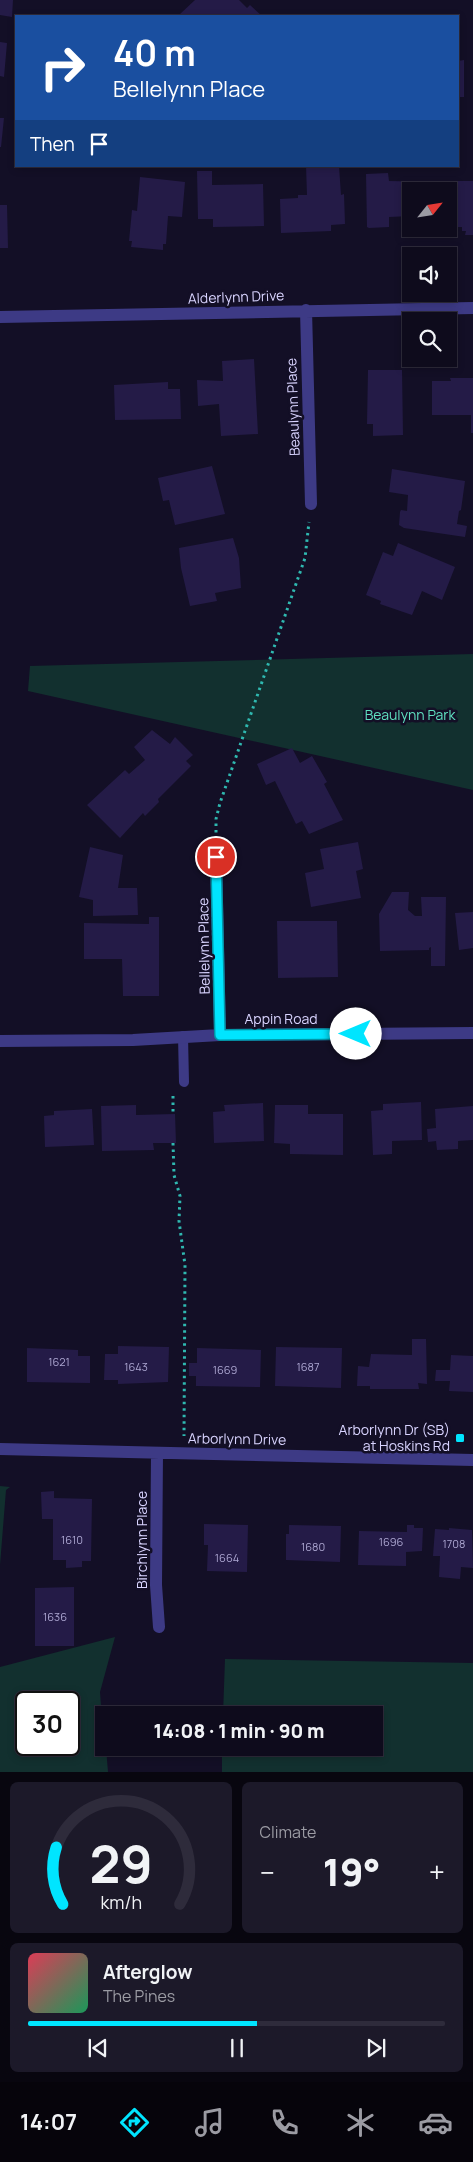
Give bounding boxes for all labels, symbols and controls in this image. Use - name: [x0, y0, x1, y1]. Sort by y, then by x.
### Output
- text: 40 m: [113, 29, 196, 77]
- icon: right: [30, 35, 95, 100]
- text: Bellelynn Place: [113, 74, 265, 104]
- icon: arrive: [85, 130, 113, 158]
- text: Then: [30, 131, 75, 157]
- north arrow: [402, 182, 458, 238]
- map controls: [402, 182, 457, 367]
- button: sound: [402, 247, 457, 302]
- street label: Alderlynn Drive: [187, 285, 285, 308]
- button: search: [402, 312, 457, 367]
- street label: Beaulynn Place: [281, 358, 304, 456]
- park label: Beaulynn Park: [365, 705, 456, 724]
- pin: [195, 836, 237, 878]
- icon: arrive: [202, 843, 230, 871]
- street label: Bellelynn Place: [193, 897, 214, 995]
- position arrow: [329, 1007, 381, 1059]
- street label: Appin Road: [244, 1009, 318, 1028]
- house number: 1621: [48, 1354, 70, 1369]
- house number: 1643: [124, 1359, 148, 1374]
- house number: 1687: [296, 1359, 320, 1374]
- house number: 1669: [213, 1362, 237, 1377]
- place label: Arborlynn Dr (SB) at Hoskins Rd: [339, 1420, 450, 1455]
- street label: Arborlynn Drive: [188, 1428, 286, 1449]
- marker: Arborlynn Dr (SB) at Hoskins Rd: [454, 1432, 466, 1444]
- street label: Birchlynn Place: [132, 1491, 151, 1589]
- house number: 1610: [61, 1532, 83, 1547]
- house number: 1696: [379, 1534, 403, 1549]
- house number: 1708: [443, 1536, 465, 1551]
- house number: 1680: [301, 1539, 325, 1554]
- house number: 1664: [215, 1550, 239, 1565]
- house number: 1636: [43, 1609, 67, 1624]
- speed limit sign: 30: [15, 1691, 80, 1756]
- text: 14:08 · 1 min · 90 m: [154, 1718, 324, 1744]
- text: Climate: [260, 1821, 316, 1843]
- text: 29: [89, 1828, 152, 1899]
- text: 19°: [323, 1845, 381, 1897]
- text: −: [260, 1853, 275, 1891]
- text: +: [429, 1853, 445, 1891]
- text: km/h: [100, 1890, 142, 1914]
- text: Afterglow: [103, 1959, 192, 1985]
- text: The Pines: [103, 1985, 175, 2007]
- icon: previous: [84, 2034, 112, 2062]
- icon: pause: [223, 2034, 251, 2062]
- icon: next: [362, 2034, 390, 2062]
- icon: directions: [117, 2105, 152, 2140]
- icon: music: [192, 2105, 227, 2140]
- icon: phone: [267, 2105, 302, 2140]
- icon: climate: [343, 2105, 378, 2140]
- icon: car: [418, 2105, 453, 2140]
- text: 14:07: [20, 2107, 77, 2137]

